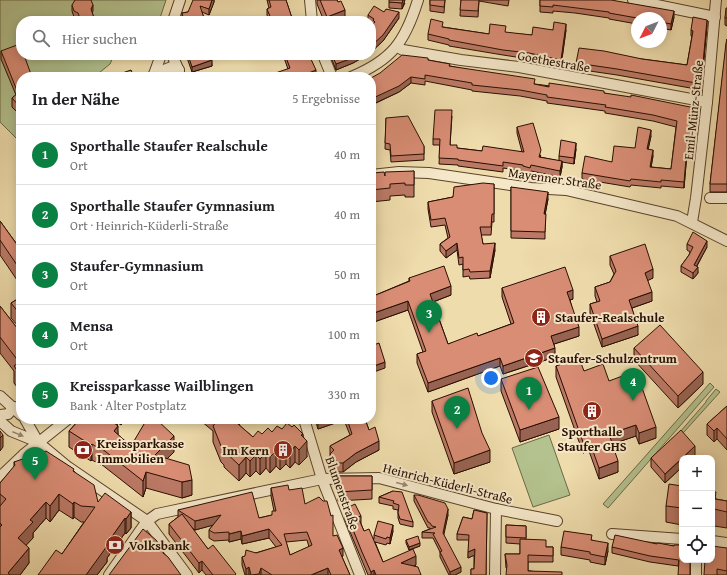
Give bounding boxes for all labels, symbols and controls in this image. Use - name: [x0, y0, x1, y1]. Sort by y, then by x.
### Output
- north arrow: [631, 12, 667, 48]
- search box: [16, 16, 376, 60]
- icon: search: [30, 27, 52, 49]
- text: Hier suchen: [62, 28, 137, 49]
- street label: Goethestraße: [516, 46, 592, 77]
- street label: Emil-Münz-Straße: [679, 59, 708, 161]
- text: In der Nähe: [32, 86, 120, 111]
- text: 5 Ergebnisse: [292, 89, 360, 108]
- text: Sporthalle Staufer Realschule: [70, 135, 268, 156]
- text: 1: [42, 145, 48, 164]
- text: 40 m: [334, 145, 360, 164]
- text: Ort: [70, 156, 88, 175]
- street label: Mayenner Straße: [507, 163, 603, 194]
- text: Sporthalle Staufer Gymnasium: [70, 195, 275, 216]
- text: 2: [42, 205, 48, 224]
- text: 40 m: [334, 205, 360, 224]
- text: Ort · Heinrich-Küderli-Straße: [70, 216, 229, 235]
- text: Staufer-Gymnasium: [70, 255, 204, 276]
- text: 3: [42, 265, 48, 284]
- text: 50 m: [334, 265, 360, 284]
- text: Ort: [70, 276, 88, 295]
- pin: 3: [416, 300, 442, 333]
- building icon: Staufer-Realschule: [530, 306, 552, 328]
- place label: Staufer-Realschule: [555, 308, 665, 327]
- text: Mensa: [70, 315, 113, 336]
- text: 4: [42, 325, 48, 344]
- text: 100 m: [328, 325, 360, 344]
- text: Ort: [70, 336, 88, 355]
- school or university icon: Staufer-Schulzentrum: [523, 347, 545, 369]
- place label: Staufer-Schulzentrum: [548, 349, 678, 368]
- your location: [481, 368, 501, 388]
- pin: 4: [620, 368, 646, 401]
- text: Kreissparkasse Wailblingen: [70, 375, 254, 396]
- pin: 1: [516, 377, 542, 410]
- text: 5: [42, 385, 48, 404]
- text: 330 m: [328, 385, 360, 404]
- text: Bank · Alter Postplatz: [70, 396, 186, 415]
- pin: 2: [444, 396, 470, 429]
- building icon: Sporthalle Staufer GHS: [581, 400, 603, 422]
- place label: Sporthalle Staufer GHS: [557, 422, 627, 456]
- one-way arrow: [12, 431, 24, 437]
- place label: Kreissparkasse Immobilien: [97, 434, 184, 468]
- bank icon: Kreissparkasse Immobilien: [72, 439, 94, 461]
- building icon: Im Kern: [272, 439, 294, 461]
- place label: Im Kern: [222, 441, 269, 460]
- pin: 5: [22, 447, 48, 480]
- street label: Blumenstraße: [320, 454, 365, 533]
- map controls: [679, 455, 715, 563]
- button: +: [679, 455, 715, 491]
- street label: Heinrich-Küderli-Straße: [381, 458, 515, 509]
- one-way arrow: [396, 481, 408, 487]
- button: −: [679, 491, 715, 527]
- button: locate: [679, 527, 715, 563]
- bank icon: Volksbank: [104, 534, 126, 556]
- place label: Volksbank: [129, 536, 190, 555]

